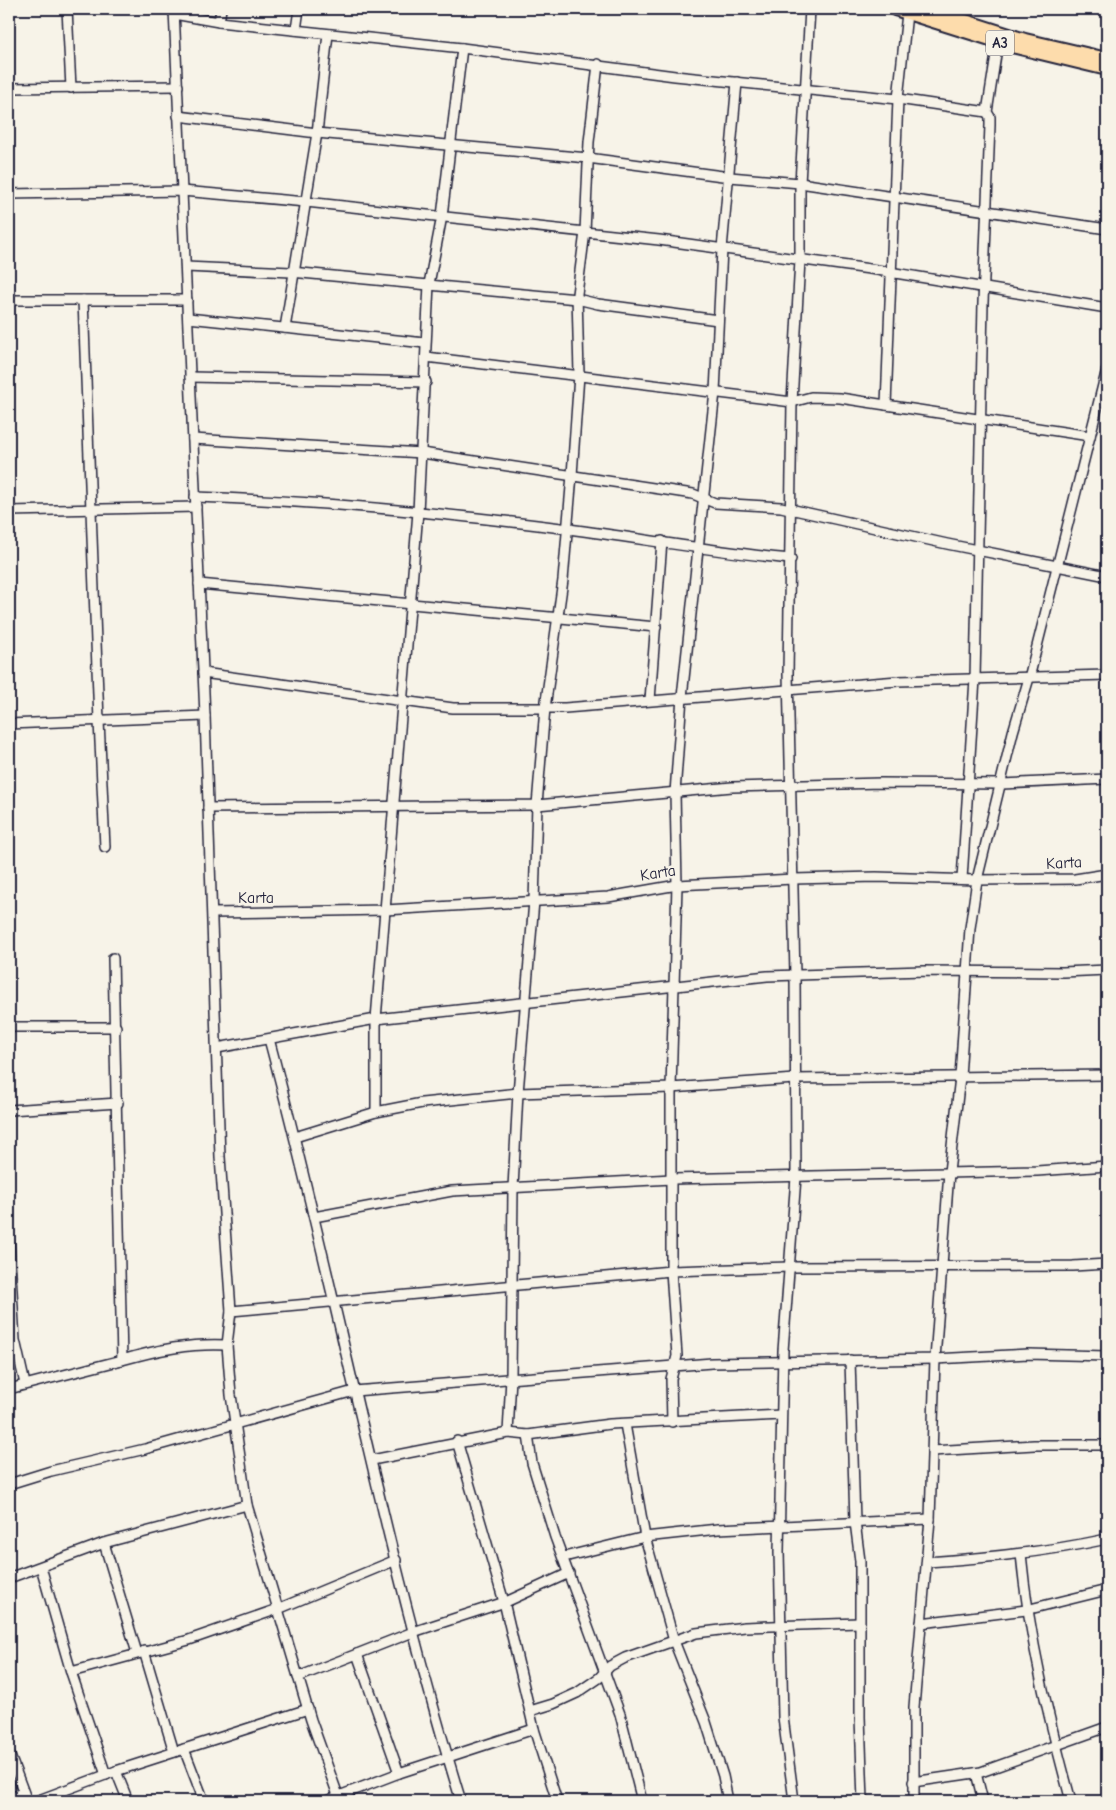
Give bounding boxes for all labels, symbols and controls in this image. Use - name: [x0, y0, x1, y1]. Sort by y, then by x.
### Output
- road number: A3: [986, 30, 1014, 56]
- street label: Karta: [1046, 853, 1082, 873]
- street label: Karta: [639, 861, 677, 885]
- street label: Karta: [238, 889, 274, 907]

